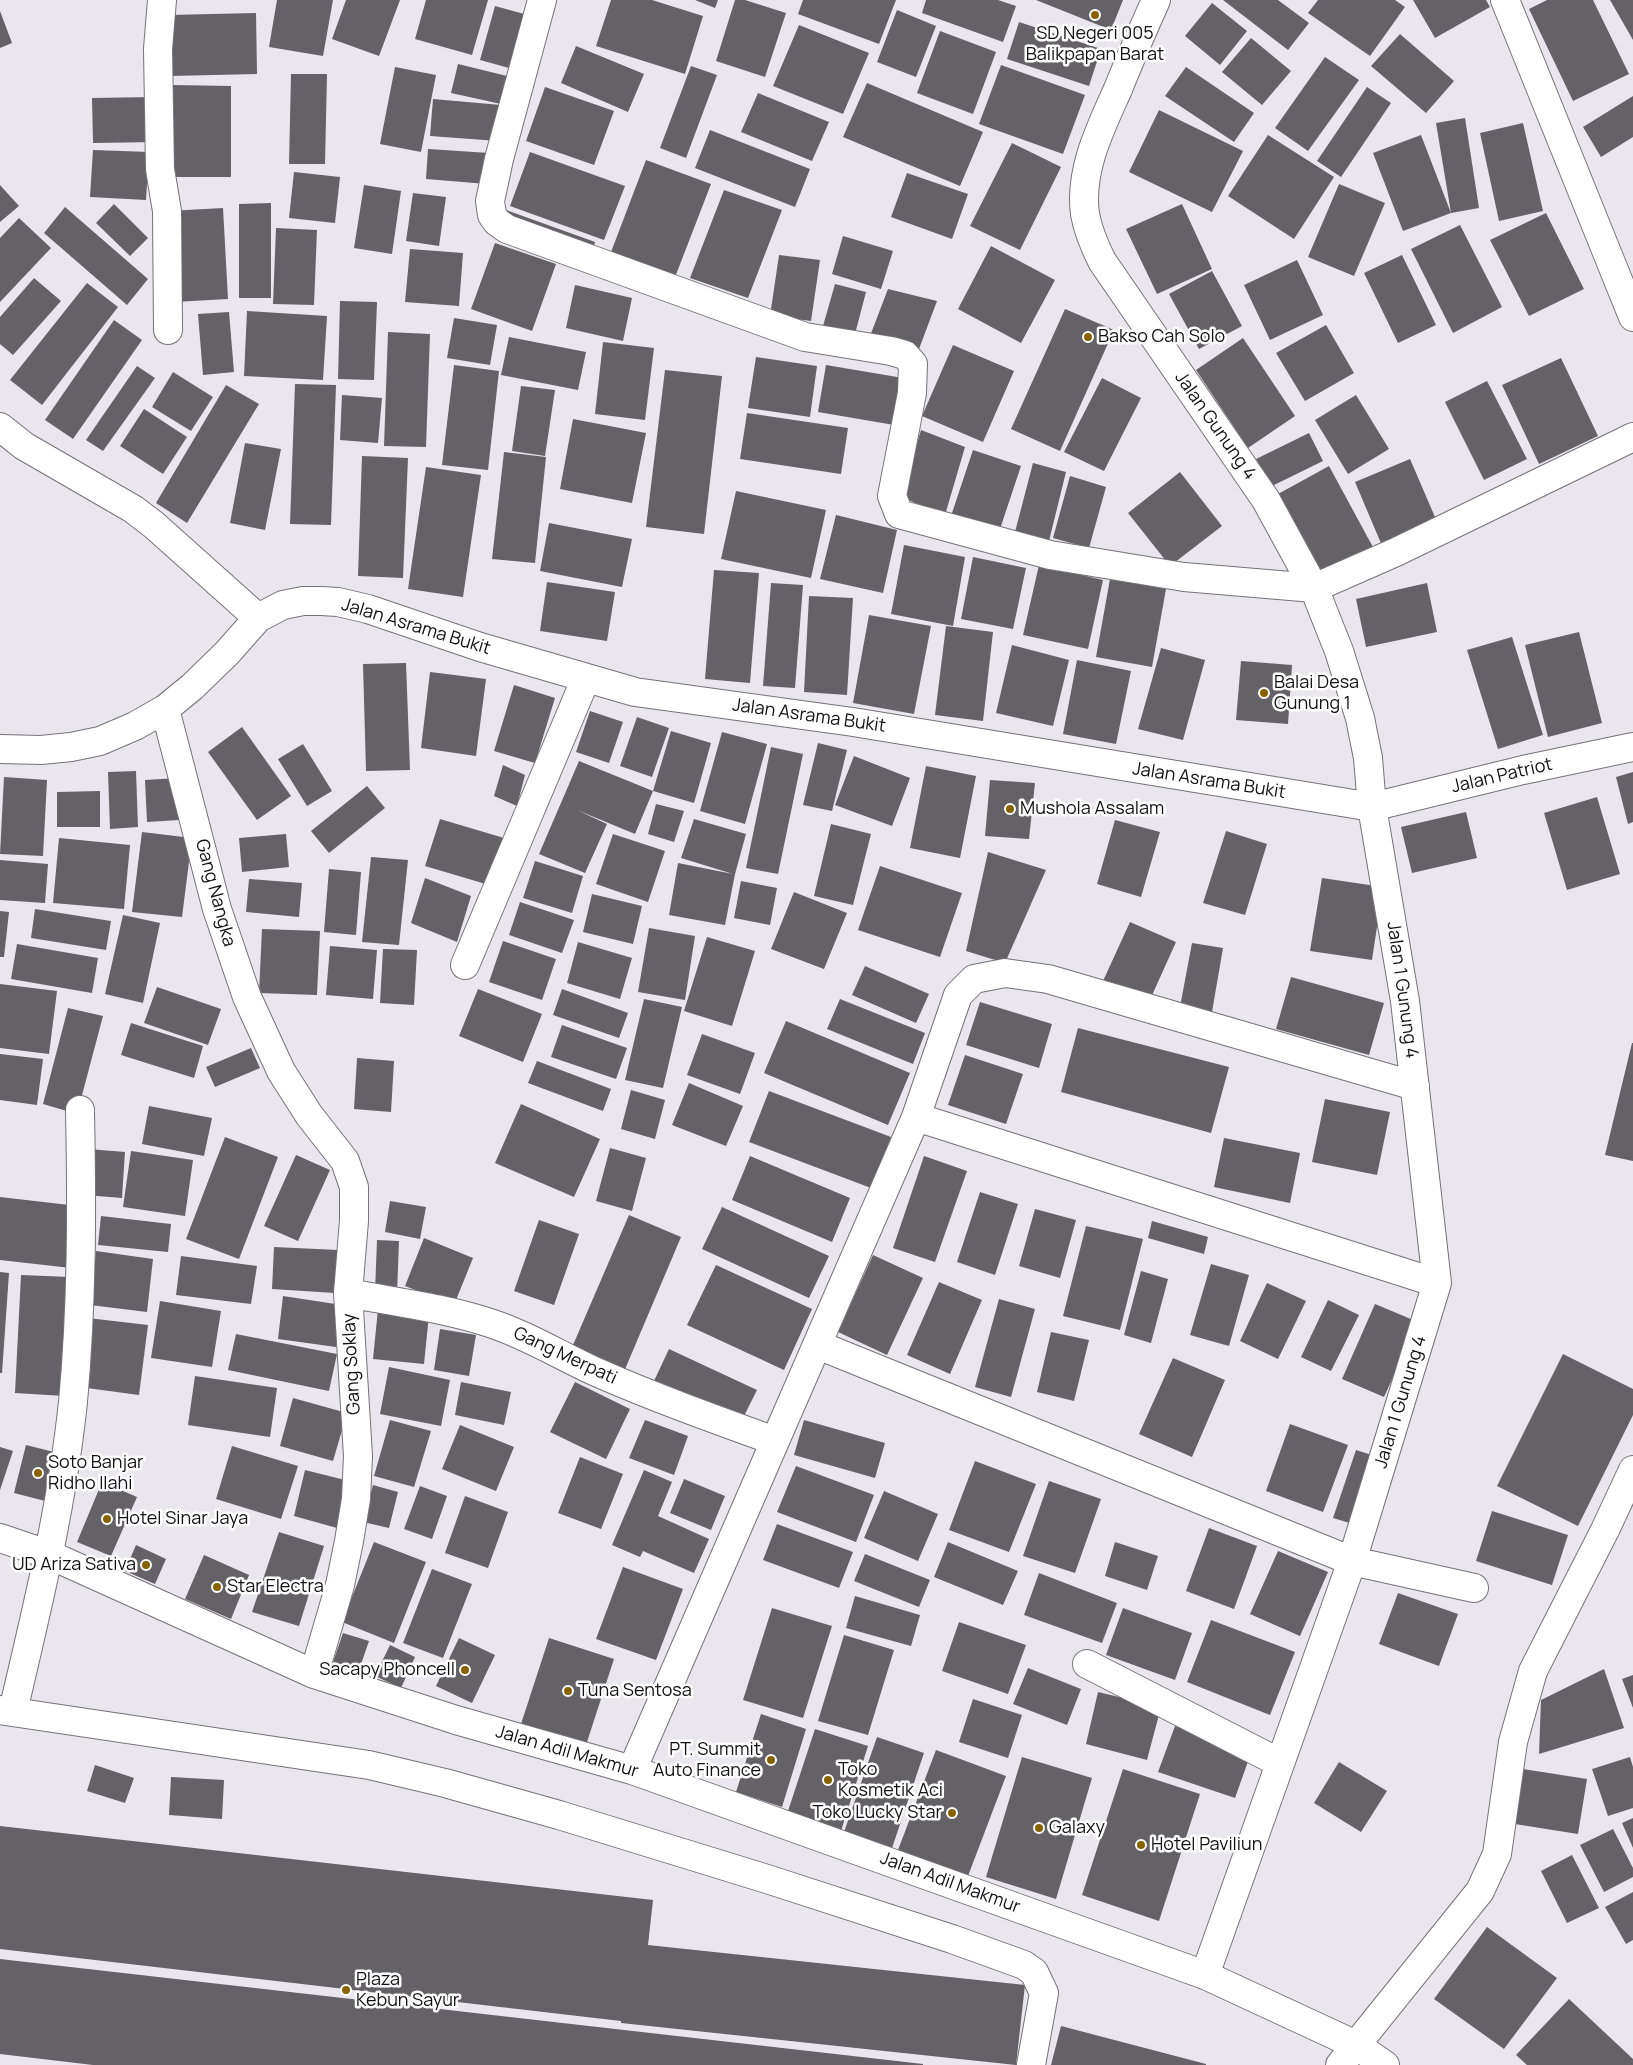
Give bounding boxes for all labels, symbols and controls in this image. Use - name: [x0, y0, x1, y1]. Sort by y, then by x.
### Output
- marker: SD Negeri 005 Balikpapan Barat: [1089, 9, 1101, 21]
- place label: SD Negeri 005 Balikpapan Barat: [1026, 23, 1164, 66]
- place label: Bakso Cah Solo: [1098, 326, 1225, 348]
- marker: Bakso Cah Solo: [1082, 331, 1094, 343]
- street label: Jalan Gunung 4: [1170, 368, 1260, 484]
- street label: Jalan Asrama Bukit: [339, 594, 493, 660]
- place label: Balai Desa Gunung 1: [1274, 672, 1359, 714]
- marker: Balai Desa Gunung 1: [1258, 687, 1270, 699]
- street label: Jalan Asrama Bukit: [731, 695, 887, 737]
- street label: Jalan Patriot: [1449, 754, 1555, 798]
- street label: Jalan Asrama Bukit: [1131, 758, 1287, 804]
- place label: Mushola Assalam: [1020, 798, 1164, 820]
- marker: Mushola Assalam: [1004, 803, 1016, 815]
- street label: Gang Nangka: [190, 837, 240, 949]
- street label: Jalan 1 Gunung 4: [1382, 920, 1422, 1060]
- street label: Gang Soklay: [339, 1313, 365, 1415]
- street label: Gang Merpati: [510, 1323, 620, 1389]
- street label: Jalan 1 Gunung 4: [1371, 1333, 1431, 1471]
- place label: Soto Banjar Ridho Ilahi: [48, 1452, 144, 1495]
- marker: Soto Banjar Ridho Ilahi: [32, 1467, 44, 1479]
- place label: Hotel Sinar Jaya: [117, 1508, 248, 1530]
- marker: Hotel Sinar Jaya: [101, 1513, 113, 1525]
- place label: UD Ariza Sativa: [12, 1554, 136, 1576]
- marker: UD Ariza Sativa: [140, 1559, 152, 1571]
- place label: Star Electra: [227, 1576, 324, 1598]
- marker: Star Electra: [211, 1581, 223, 1593]
- place label: Sacapy Phoncell: [319, 1659, 455, 1681]
- marker: Sacapy Phoncell: [459, 1664, 471, 1676]
- place label: Tuna Sentosa: [578, 1680, 692, 1702]
- marker: Tuna Sentosa: [562, 1685, 574, 1697]
- street label: Jalan Adil Makmur: [493, 1721, 641, 1783]
- place label: PT. Summit Auto Finance: [653, 1739, 761, 1782]
- marker: PT. Summit Auto Finance: [765, 1754, 777, 1766]
- place label: Toko Kosmetik Aci: [838, 1759, 943, 1802]
- marker: Toko Kosmetik Aci: [822, 1774, 834, 1786]
- place label: Toko Lucky Star: [812, 1802, 942, 1824]
- marker: Toko Lucky Star: [946, 1807, 958, 1819]
- place label: Galaxy: [1049, 1817, 1105, 1839]
- marker: Galaxy: [1033, 1822, 1045, 1834]
- place label: Hotel Paviliun: [1151, 1834, 1262, 1856]
- marker: Hotel Paviliun: [1135, 1839, 1147, 1851]
- street label: Jalan Adil Makmur: [877, 1848, 1023, 1918]
- place label: Plaza Kebun Sayur: [356, 1969, 459, 2012]
- marker: Plaza Kebun Sayur: [340, 1984, 352, 1996]

